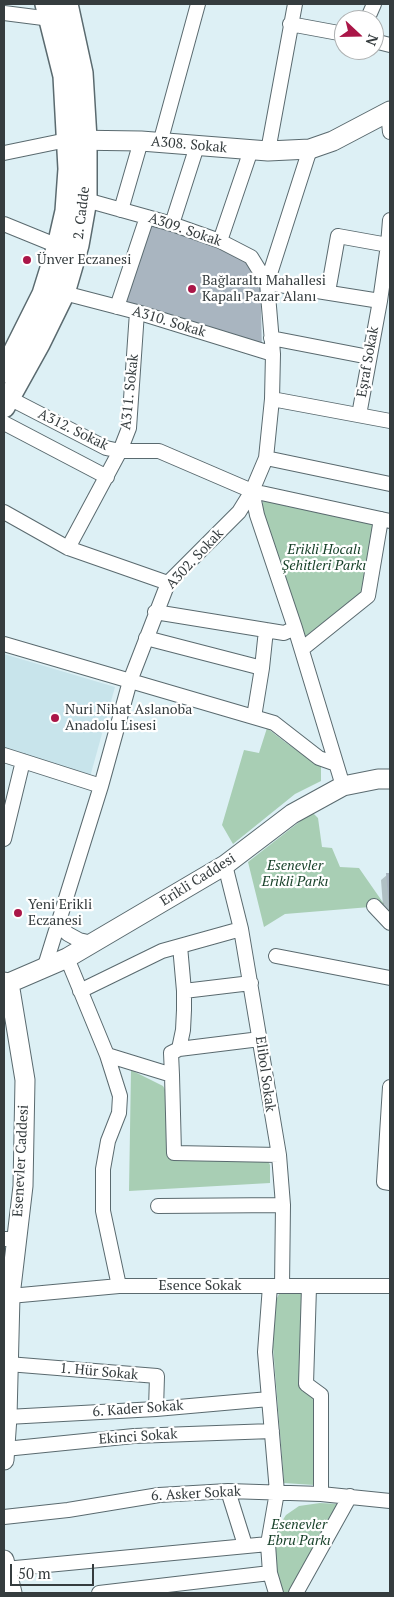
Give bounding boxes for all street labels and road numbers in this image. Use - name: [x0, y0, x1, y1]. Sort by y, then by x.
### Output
- street label: A308. Sokak: [150, 133, 228, 157]
- street label: 2. Cadde: [70, 185, 94, 241]
- street label: A309. Sokak: [146, 210, 224, 250]
- street label: A310. Sokak: [130, 303, 208, 341]
- street label: Eşraf Sokak: [353, 325, 383, 399]
- street label: A311. Sokak: [118, 353, 142, 431]
- street label: A312. Sokak: [35, 406, 111, 454]
- street label: A302. Sokak: [163, 525, 227, 593]
- street label: Erikli Caddesi: [157, 850, 239, 910]
- street label: Elibol Sokak: [251, 1035, 279, 1113]
- street label: Esenevler Caddesi: [10, 1104, 32, 1218]
- street label: Esence Sokak: [158, 1278, 242, 1294]
- street label: 1. Hür Sokak: [59, 1360, 139, 1384]
- street label: 6. Kader Sokak: [92, 1397, 184, 1421]
- street label: Ekinci Sokak: [98, 1426, 178, 1448]
- street label: 6. Asker Sokak: [151, 1483, 241, 1505]

